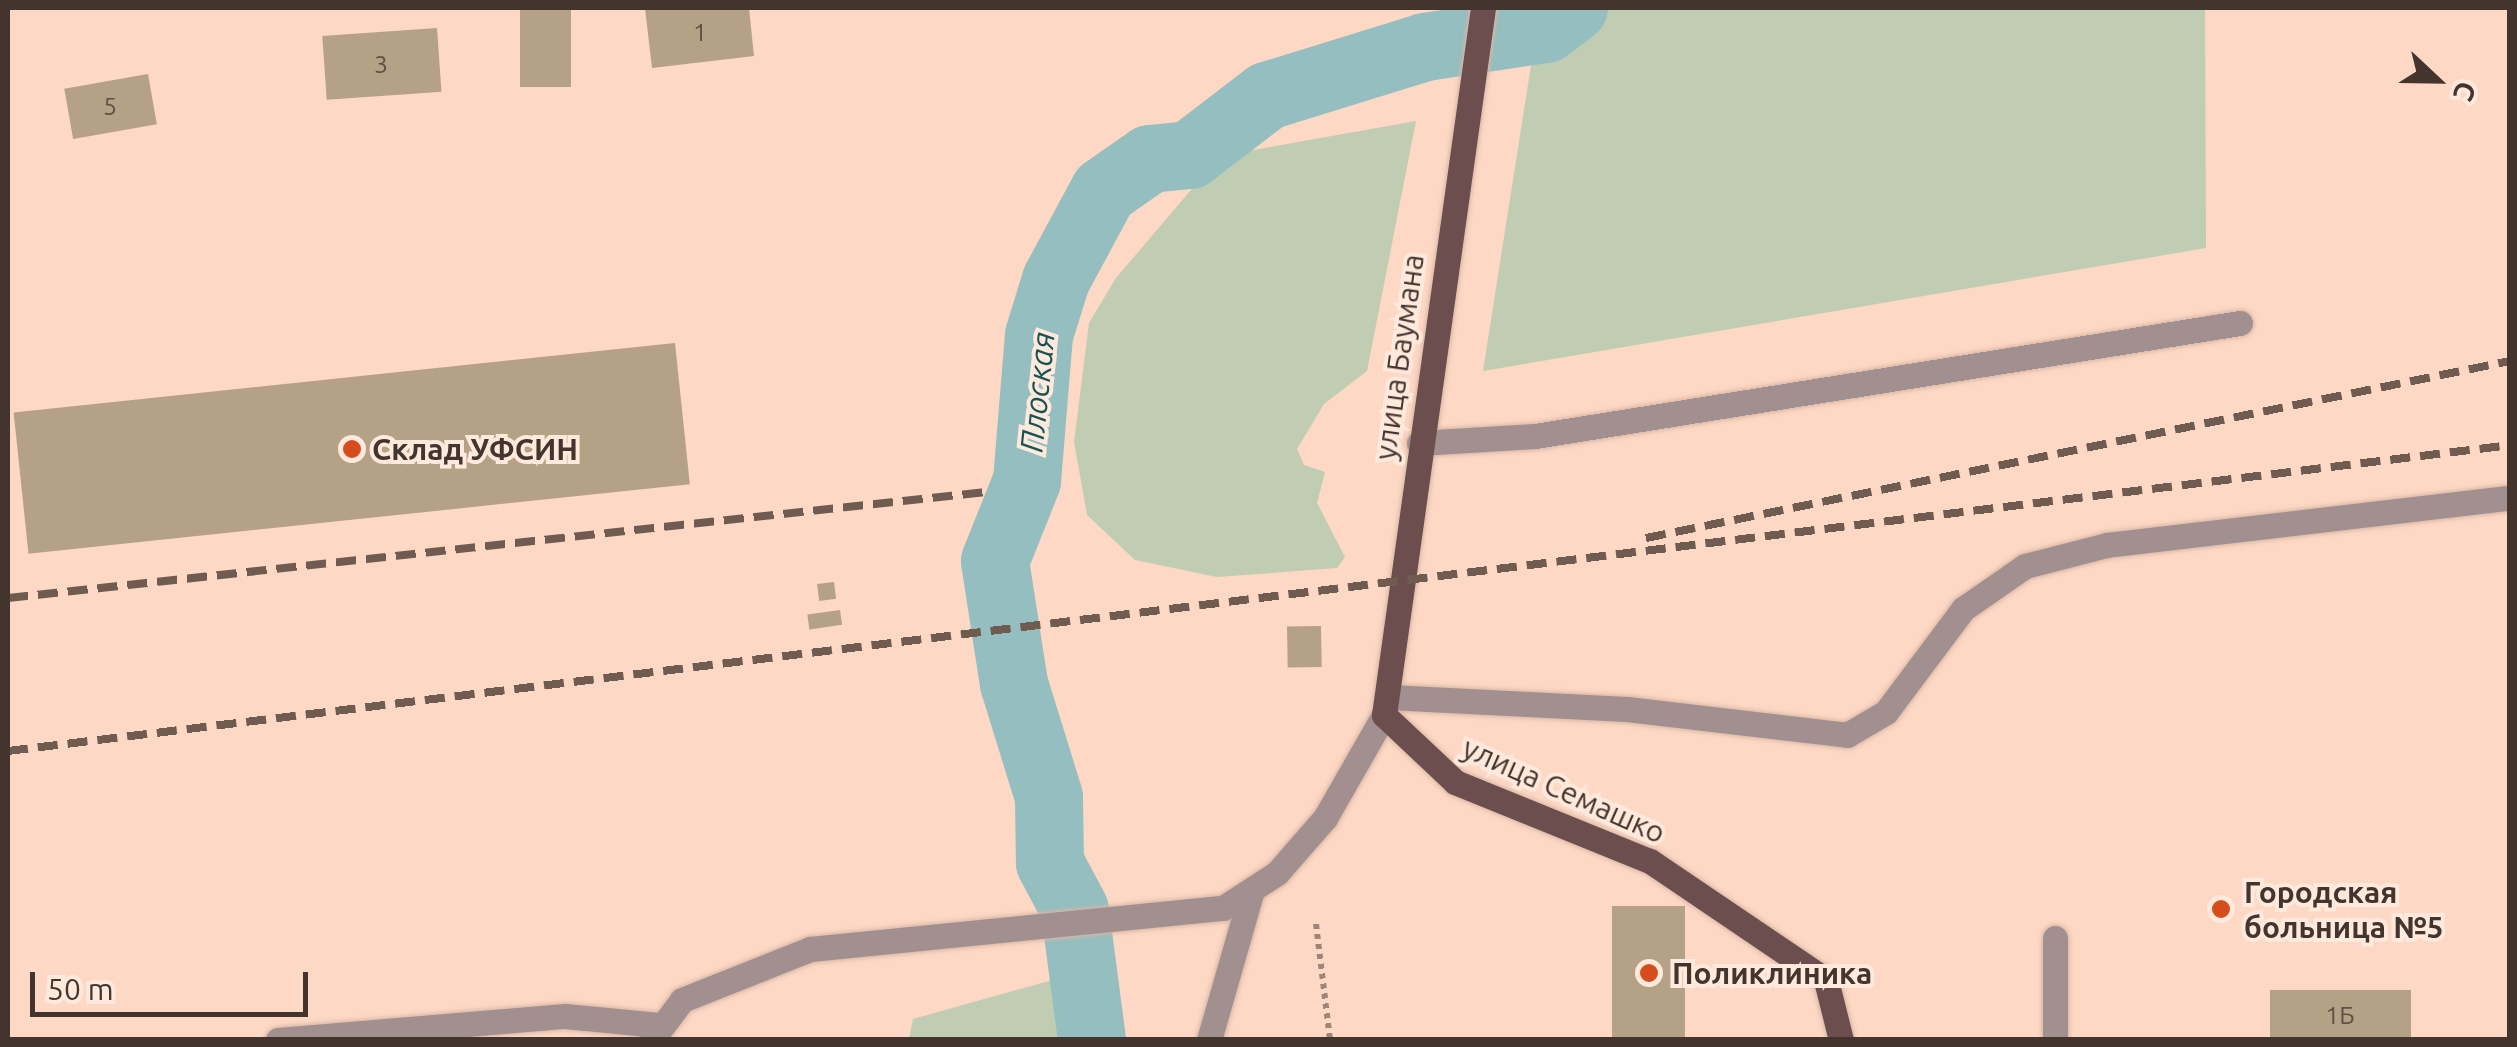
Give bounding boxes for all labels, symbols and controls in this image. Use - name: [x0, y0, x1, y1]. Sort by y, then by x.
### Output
- house number: 1: [693, 17, 707, 47]
- north arrow: [2387, 30, 2487, 130]
- house number: 3: [374, 49, 388, 79]
- text: С: [2448, 77, 2483, 106]
- house number: 5: [103, 91, 117, 121]
- street label: улица Баумана: [1367, 252, 1431, 462]
- water label: Плоская: [1012, 330, 1062, 454]
- place label: Склад УФСИН: [372, 431, 578, 467]
- marker: Склад УФСИН: [341, 438, 363, 460]
- street label: улица Семашко: [1457, 729, 1671, 851]
- place label: Городская больница №5: [2244, 874, 2444, 944]
- marker: Городская больница №5: [2208, 896, 2234, 922]
- scale bar: [35, 952, 312, 1014]
- place label: Поликлиника: [1672, 955, 1872, 991]
- marker: Поликлиника: [1636, 960, 1662, 986]
- text: 50 m: [47, 972, 114, 1006]
- house number: 1Б: [2325, 1000, 2355, 1030]

